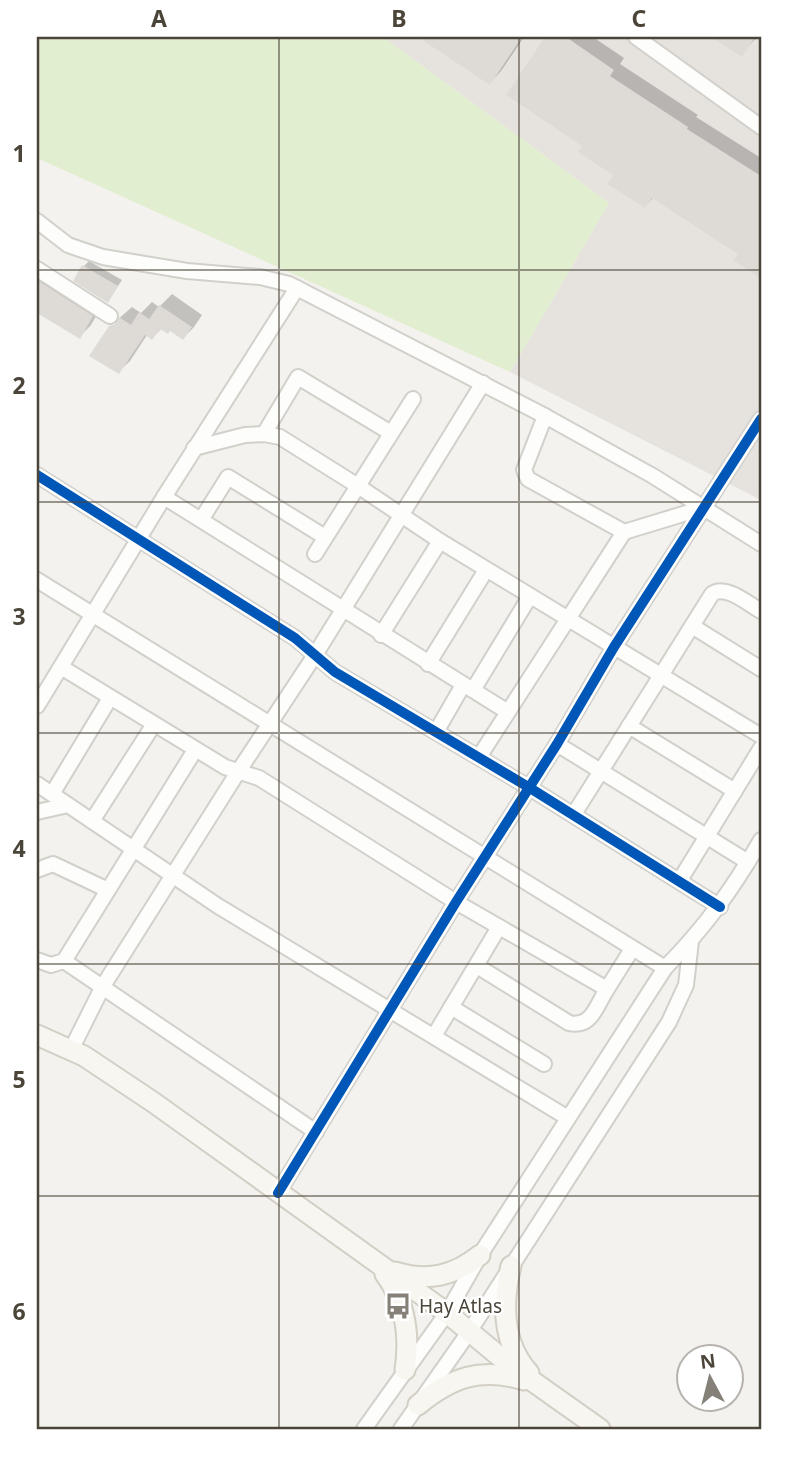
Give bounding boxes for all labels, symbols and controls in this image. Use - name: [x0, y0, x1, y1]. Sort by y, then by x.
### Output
- text: A: [151, 2, 167, 34]
- text: B: [391, 2, 407, 34]
- text: C: [632, 2, 647, 34]
- text: 1: [12, 137, 26, 169]
- text: 2: [12, 369, 26, 401]
- text: 3: [12, 600, 26, 632]
- text: 4: [12, 832, 26, 864]
- text: 5: [12, 1063, 26, 1095]
- bus stop icon: Hay Atlas: [383, 1291, 413, 1321]
- place label: Hay Atlas: [419, 1293, 502, 1319]
- text: 6: [12, 1295, 26, 1327]
- north arrow: [676, 1344, 746, 1414]
- text: N: [699, 1347, 717, 1375]

